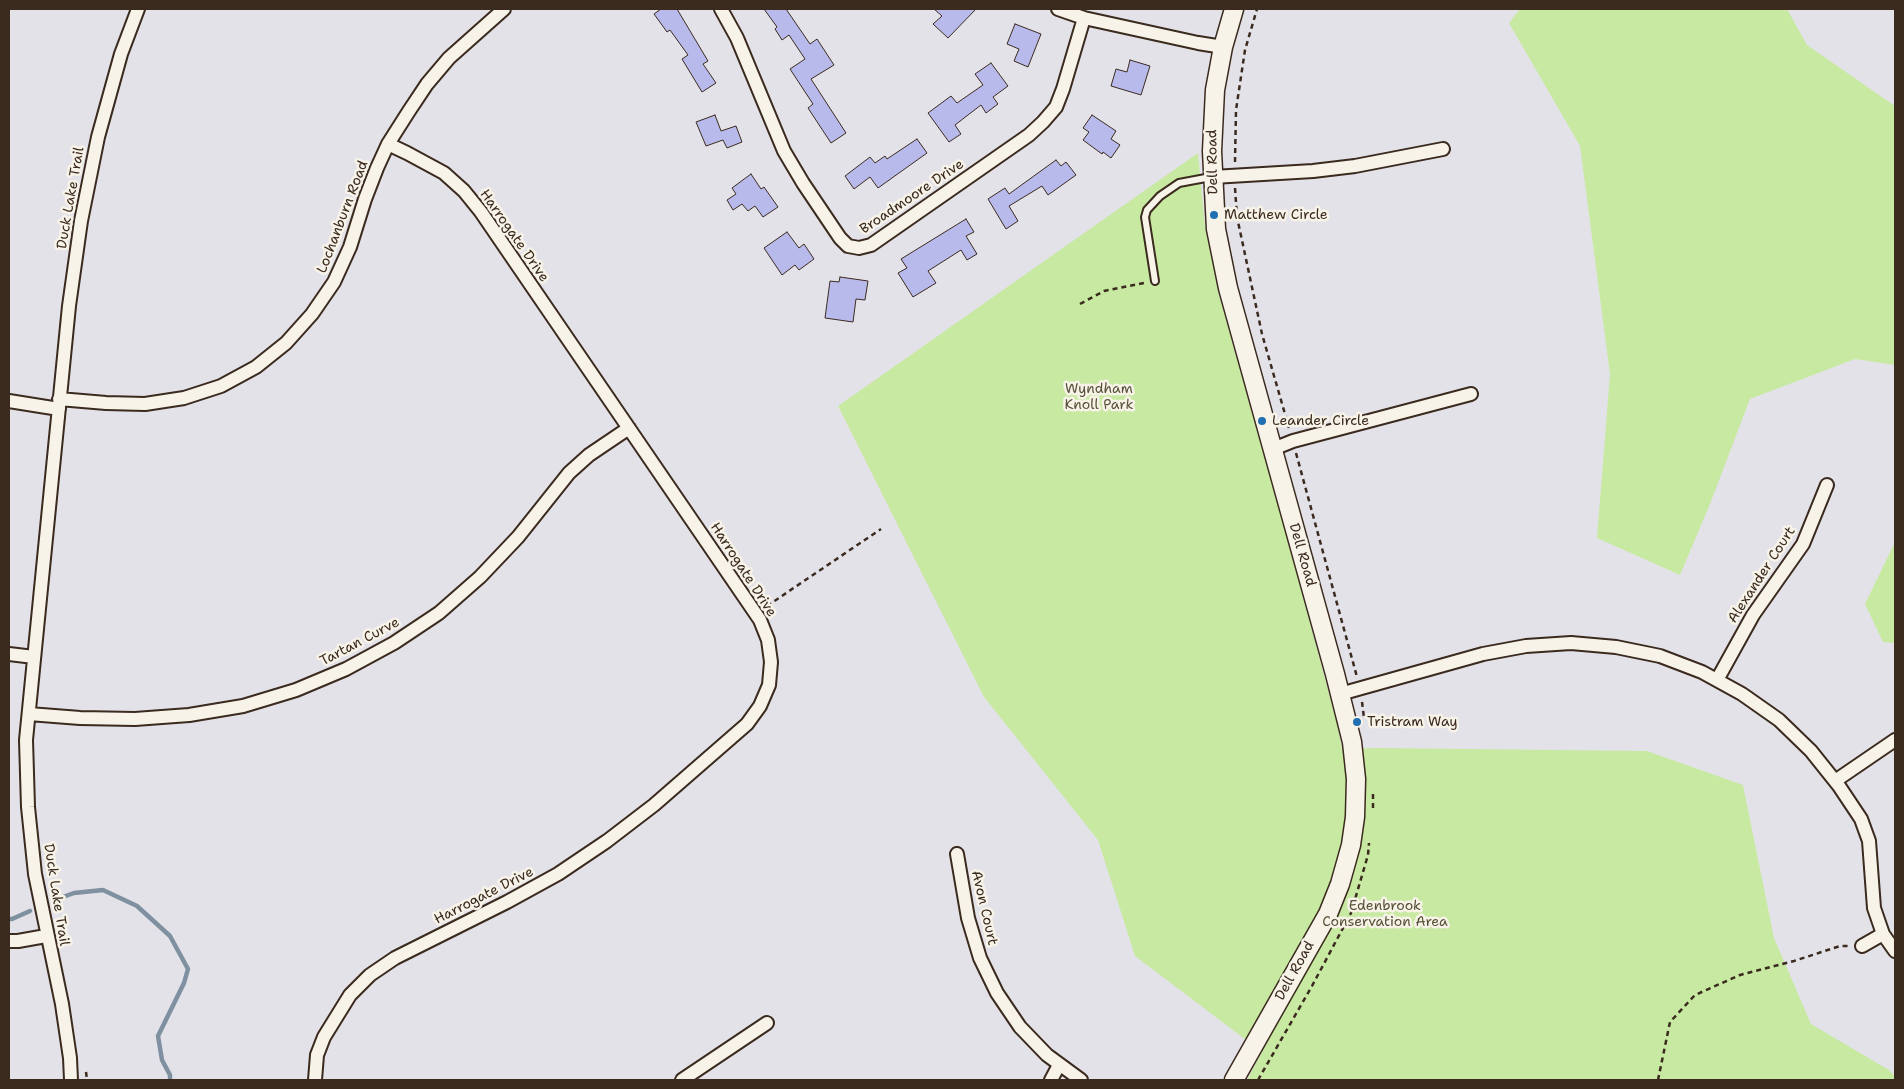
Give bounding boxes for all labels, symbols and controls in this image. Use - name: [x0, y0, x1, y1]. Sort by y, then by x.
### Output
- street label: Dell Road: [1204, 129, 1222, 195]
- street label: Duck Lake Trail: [54, 146, 88, 250]
- street label: Broadmoore Drive: [857, 156, 967, 238]
- street label: Lochanburn Road: [314, 158, 372, 276]
- street label: Harrogate Drive: [476, 187, 552, 285]
- place label: Matthew Circle: [1224, 207, 1328, 223]
- marker: Matthew Circle: [1208, 209, 1220, 221]
- park label: Wyndham Knoll Park: [1065, 381, 1133, 414]
- place label: Leander Circle: [1272, 413, 1369, 429]
- marker: Leander Circle: [1256, 415, 1268, 427]
- street label: Harrogate Drive: [706, 520, 780, 620]
- street label: Dell Road: [1285, 521, 1319, 589]
- street label: Alexander Court: [1725, 524, 1799, 626]
- street label: Tartan Curve: [317, 614, 403, 670]
- place label: Tristram Way: [1367, 714, 1457, 730]
- marker: Tristram Way: [1351, 716, 1363, 728]
- street label: Duck Lake Trail: [40, 843, 72, 947]
- street label: Harrogate Drive: [432, 864, 536, 928]
- street label: Avon Court: [967, 869, 1001, 947]
- park label: Edenbrook Conservation Area: [1322, 898, 1448, 930]
- street label: Dell Road: [1272, 938, 1318, 1004]

